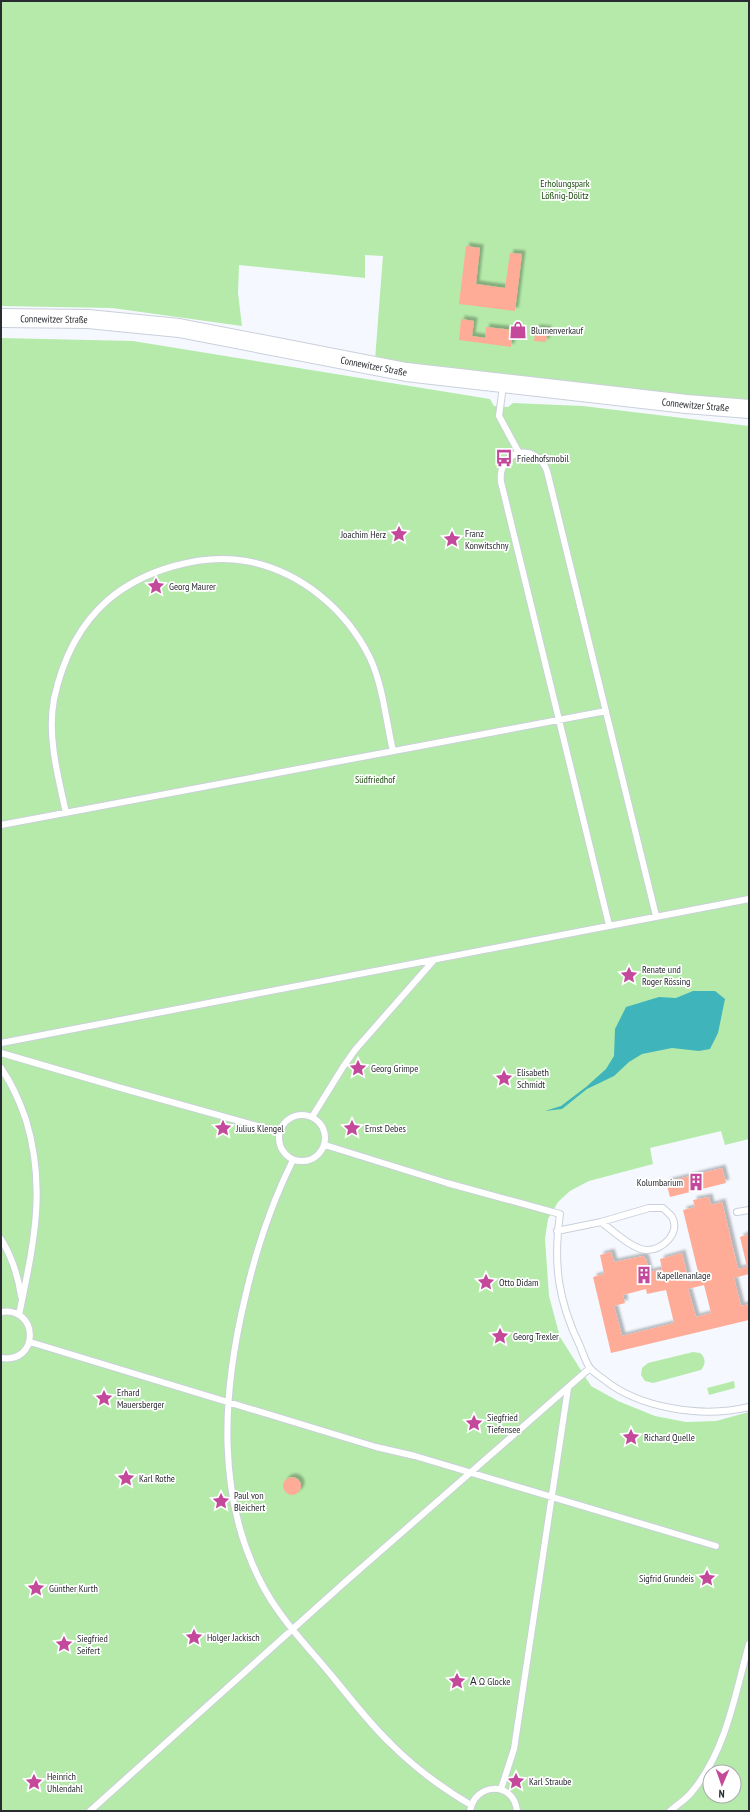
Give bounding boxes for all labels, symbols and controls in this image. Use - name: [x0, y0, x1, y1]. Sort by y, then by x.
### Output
- park label: Erholungspark Lößnig-Dölitz: [540, 177, 590, 202]
- street label: Connewitzer Straße: [20, 312, 88, 326]
- shop icon: Blumenverkauf: [508, 320, 528, 340]
- place label: Blumenverkauf: [531, 324, 583, 337]
- street label: Connewitzer Straße: [339, 353, 408, 379]
- street label: Connewitzer Straße: [661, 395, 730, 414]
- bus stop icon: Friedhofsmobil: [494, 448, 514, 468]
- place label: Friedhofsmobil: [517, 452, 569, 465]
- place icon: Joachim Herz: [389, 524, 409, 544]
- place label: Franz Konwitschny: [465, 527, 509, 552]
- place label: Joachim Herz: [340, 528, 386, 541]
- place icon: Franz Konwitschny: [442, 529, 462, 549]
- place icon: Georg Maurer: [146, 576, 166, 596]
- place label: Georg Maurer: [169, 580, 216, 593]
- park label: Südfriedhof: [355, 773, 395, 786]
- place label: Renate und Roger Rössing: [642, 963, 690, 988]
- place icon: Renate und Roger Rössing: [619, 965, 639, 985]
- place icon: Georg Grimpe: [348, 1058, 368, 1078]
- place label: Georg Grimpe: [371, 1062, 418, 1075]
- place label: Elisabeth Schmidt: [517, 1066, 549, 1091]
- place icon: Elisabeth Schmidt: [494, 1068, 514, 1088]
- place icon: Julius Klengel: [213, 1118, 233, 1138]
- place icon: Ernst Debes: [342, 1118, 362, 1138]
- place label: Julius Klengel: [235, 1122, 284, 1135]
- place label: Ernst Debes: [365, 1122, 407, 1135]
- building icon: Kolumbarium: [686, 1172, 706, 1192]
- place label: Kolumbarium: [637, 1176, 683, 1189]
- building icon: Kapellenanlage: [634, 1265, 654, 1285]
- place label: Kapellenanlage: [657, 1269, 711, 1282]
- place icon: Otto Didam: [476, 1272, 496, 1292]
- place label: Otto Didam: [499, 1276, 539, 1289]
- place icon: Georg Trexler: [490, 1326, 510, 1346]
- place label: Georg Trexler: [513, 1330, 559, 1343]
- place label: Erhard Mauersberger: [117, 1386, 165, 1411]
- place icon: Erhard Mauersberger: [94, 1388, 114, 1408]
- place label: Siegfried Tiefensee: [487, 1411, 520, 1436]
- place icon: Siegfried Tiefensee: [464, 1413, 484, 1433]
- place icon: Richard Quelle: [621, 1427, 641, 1447]
- place label: Richard Quelle: [644, 1431, 695, 1444]
- place icon: Karl Rothe: [116, 1468, 136, 1488]
- place label: Karl Rothe: [139, 1472, 175, 1485]
- place label: Paul von Bleichert: [234, 1489, 265, 1514]
- place icon: Paul von Bleichert: [211, 1491, 231, 1511]
- place icon: Sigfrid Grundeis: [697, 1568, 717, 1588]
- place label: Sigfrid Grundeis: [639, 1572, 695, 1585]
- place icon: Günther Kurth: [26, 1578, 46, 1598]
- place label: Günther Kurth: [49, 1582, 98, 1595]
- place icon: Holger Jackisch: [184, 1627, 204, 1647]
- place label: Holger Jackisch: [207, 1631, 260, 1644]
- place label: Siegfried Seifert: [77, 1632, 108, 1657]
- place icon: Siegfried Seifert: [54, 1634, 74, 1654]
- place icon: Α Ω Glocke: [447, 1671, 467, 1691]
- place label: Α Ω Glocke: [470, 1675, 510, 1688]
- north arrow: [702, 1764, 742, 1804]
- place label: Heinrich Uhlendahl: [47, 1770, 83, 1795]
- place icon: Karl Straube: [506, 1771, 526, 1791]
- place icon: Heinrich Uhlendahl: [24, 1772, 44, 1792]
- place label: Karl Straube: [529, 1775, 572, 1788]
- text: N: [718, 1787, 725, 1801]

